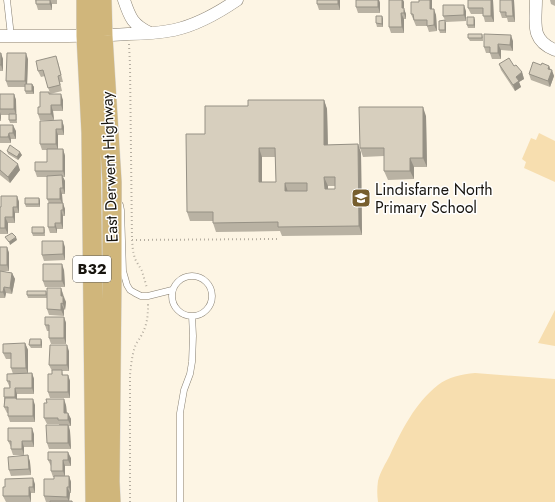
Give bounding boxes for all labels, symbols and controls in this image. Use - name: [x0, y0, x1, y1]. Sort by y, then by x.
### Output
- street label: East Derwent Highway: [95, 90, 124, 243]
- place label: Lindisfarne North Primary School: [375, 178, 493, 219]
- school or university icon: Lindisfarne North Primary School: [350, 187, 372, 209]
- road number: B32: [73, 256, 111, 282]

